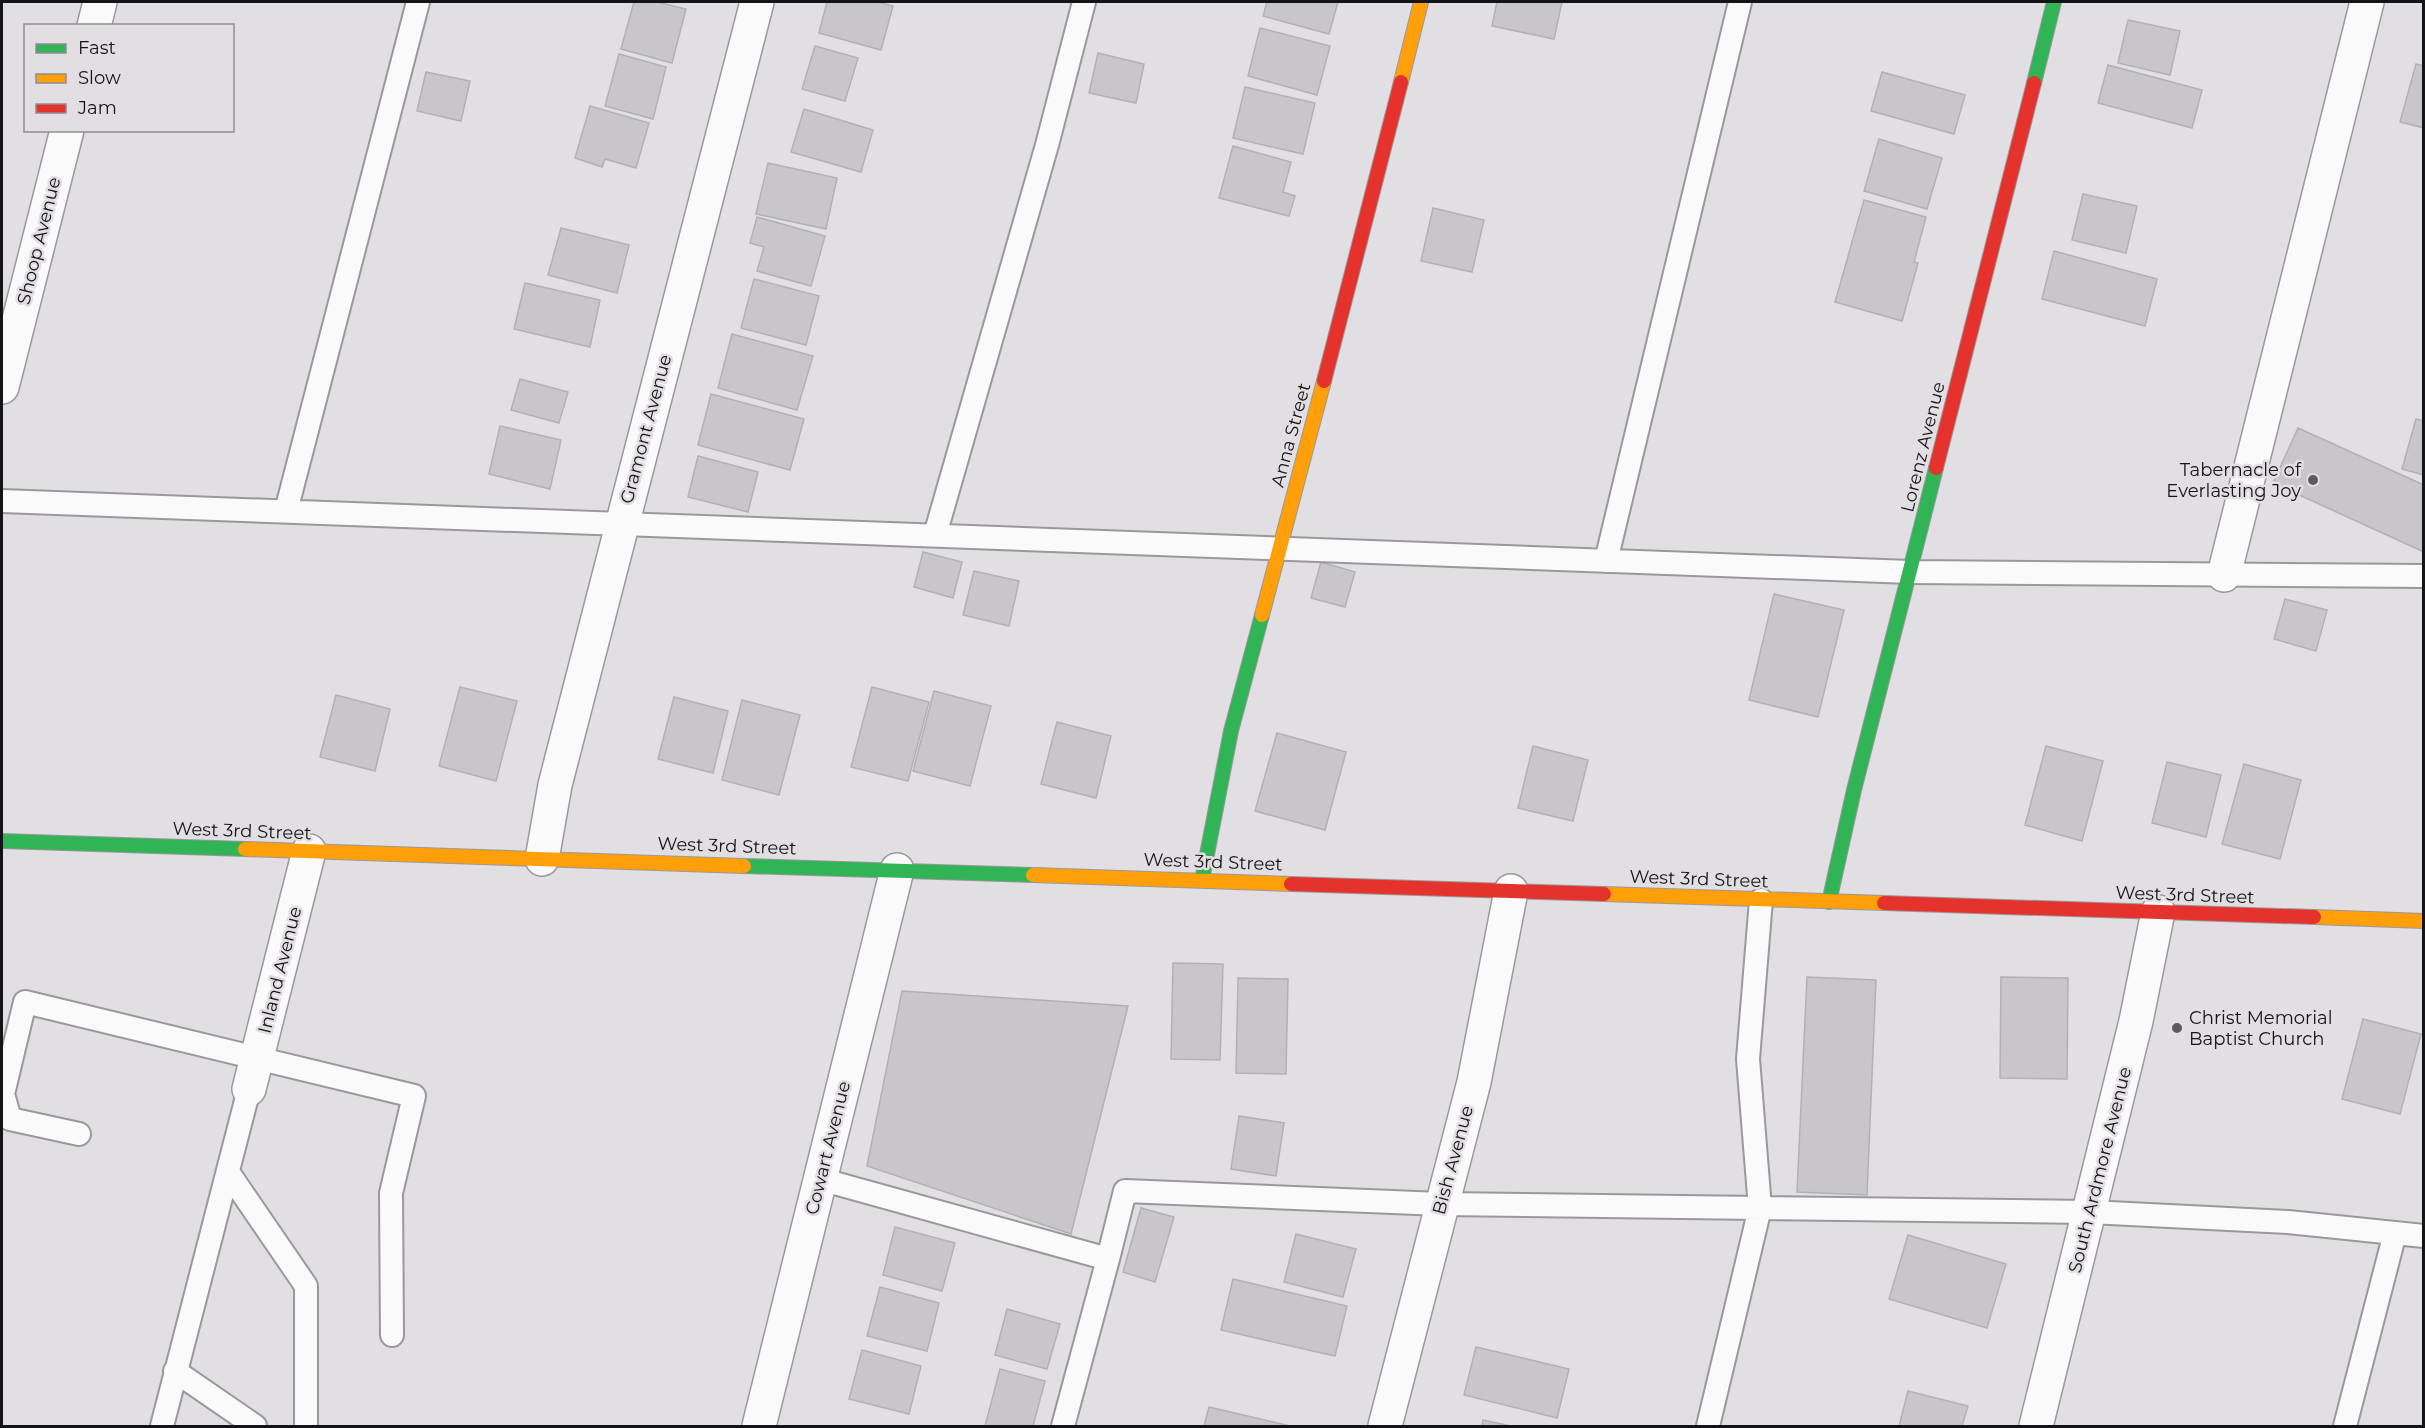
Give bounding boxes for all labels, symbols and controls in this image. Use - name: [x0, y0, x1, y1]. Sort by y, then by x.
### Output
- legend: [24, 24, 234, 132]
- text: Fast: [78, 37, 116, 59]
- text: Slow: [78, 67, 121, 89]
- text: Jam: [77, 97, 117, 119]
- street label: Shoop Avenue: [13, 175, 66, 307]
- street label: Gramont Avenue: [616, 352, 677, 506]
- street label: Lorenz Avenue: [1896, 379, 1950, 514]
- street label: Anna Street: [1267, 380, 1315, 490]
- place label: Tabernacle of Everlasting Joy: [2166, 459, 2302, 502]
- marker: Tabernacle of Everlasting Joy: [2306, 473, 2320, 487]
- street label: West 3rd Street: [172, 818, 312, 844]
- street label: West 3rd Street: [657, 833, 797, 859]
- street label: West 3rd Street: [1143, 849, 1283, 875]
- street label: West 3rd Street: [1629, 866, 1769, 892]
- street label: West 3rd Street: [2115, 882, 2255, 908]
- street label: Inland Avenue: [254, 904, 306, 1036]
- place label: Christ Memorial Baptist Church: [2189, 1007, 2333, 1050]
- marker: Christ Memorial Baptist Church: [2170, 1021, 2184, 1035]
- street label: South Ardmore Avenue: [2064, 1065, 2136, 1275]
- street label: Cowart Avenue: [801, 1079, 855, 1217]
- street label: Bish Avenue: [1428, 1103, 1478, 1217]

